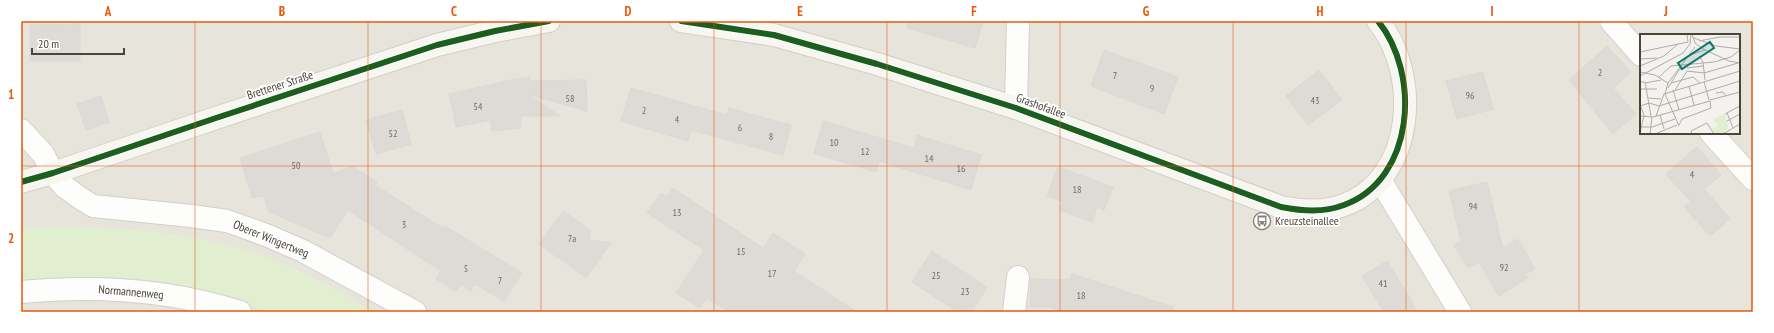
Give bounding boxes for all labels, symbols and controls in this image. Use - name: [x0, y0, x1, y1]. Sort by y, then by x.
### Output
- text: A: [104, 3, 112, 20]
- text: B: [279, 3, 285, 20]
- text: C: [451, 3, 457, 20]
- text: D: [625, 3, 632, 20]
- text: E: [797, 3, 803, 20]
- text: F: [971, 3, 977, 20]
- text: G: [1143, 3, 1150, 20]
- text: H: [1317, 3, 1324, 20]
- text: I: [1490, 3, 1494, 20]
- text: J: [1663, 3, 1668, 20]
- scale bar: [32, 30, 124, 56]
- inset map: [1640, 34, 1740, 134]
- text: 20 m: [38, 36, 59, 51]
- house number: 2: [1598, 66, 1602, 79]
- street label: Brettener Straße: [245, 67, 315, 102]
- house number: 7: [1113, 69, 1117, 82]
- house number: 9: [1150, 82, 1154, 95]
- text: 1: [8, 86, 14, 103]
- house number: 96: [1466, 89, 1475, 102]
- street label: Grashofallee: [1014, 90, 1068, 121]
- house number: 58: [566, 92, 575, 105]
- house number: 43: [1311, 94, 1320, 107]
- house number: 54: [474, 100, 483, 113]
- house number: 2: [642, 104, 646, 117]
- house number: 4: [675, 113, 680, 126]
- house number: 6: [738, 121, 743, 134]
- house number: 52: [389, 127, 398, 140]
- house number: 8: [769, 130, 773, 143]
- house number: 10: [830, 136, 839, 149]
- house number: 12: [861, 145, 870, 158]
- house number: 14: [925, 152, 934, 165]
- house number: 50: [292, 159, 301, 172]
- house number: 16: [957, 162, 966, 175]
- house number: 4: [1690, 168, 1695, 181]
- house number: 18: [1073, 183, 1082, 196]
- house number: 94: [1469, 200, 1478, 213]
- house number: 13: [673, 206, 682, 219]
- bus stop icon: Kreuzsteinallee: [1252, 211, 1272, 231]
- place label: Kreuzsteinallee: [1275, 213, 1339, 228]
- street label: Oberer Wingertweg: [231, 216, 311, 261]
- house number: 3: [402, 218, 406, 231]
- text: 2: [8, 230, 14, 247]
- house number: 7a: [568, 232, 576, 245]
- house number: 15: [737, 245, 746, 258]
- house number: 92: [1500, 261, 1509, 274]
- house number: 5: [464, 262, 468, 275]
- house number: 17: [768, 267, 777, 280]
- house number: 25: [932, 269, 941, 282]
- house number: 7: [498, 274, 502, 287]
- house number: 41: [1379, 277, 1388, 290]
- street label: Normannenweg: [98, 281, 164, 302]
- house number: 23: [961, 285, 970, 298]
- house number: 18: [1077, 289, 1086, 302]

